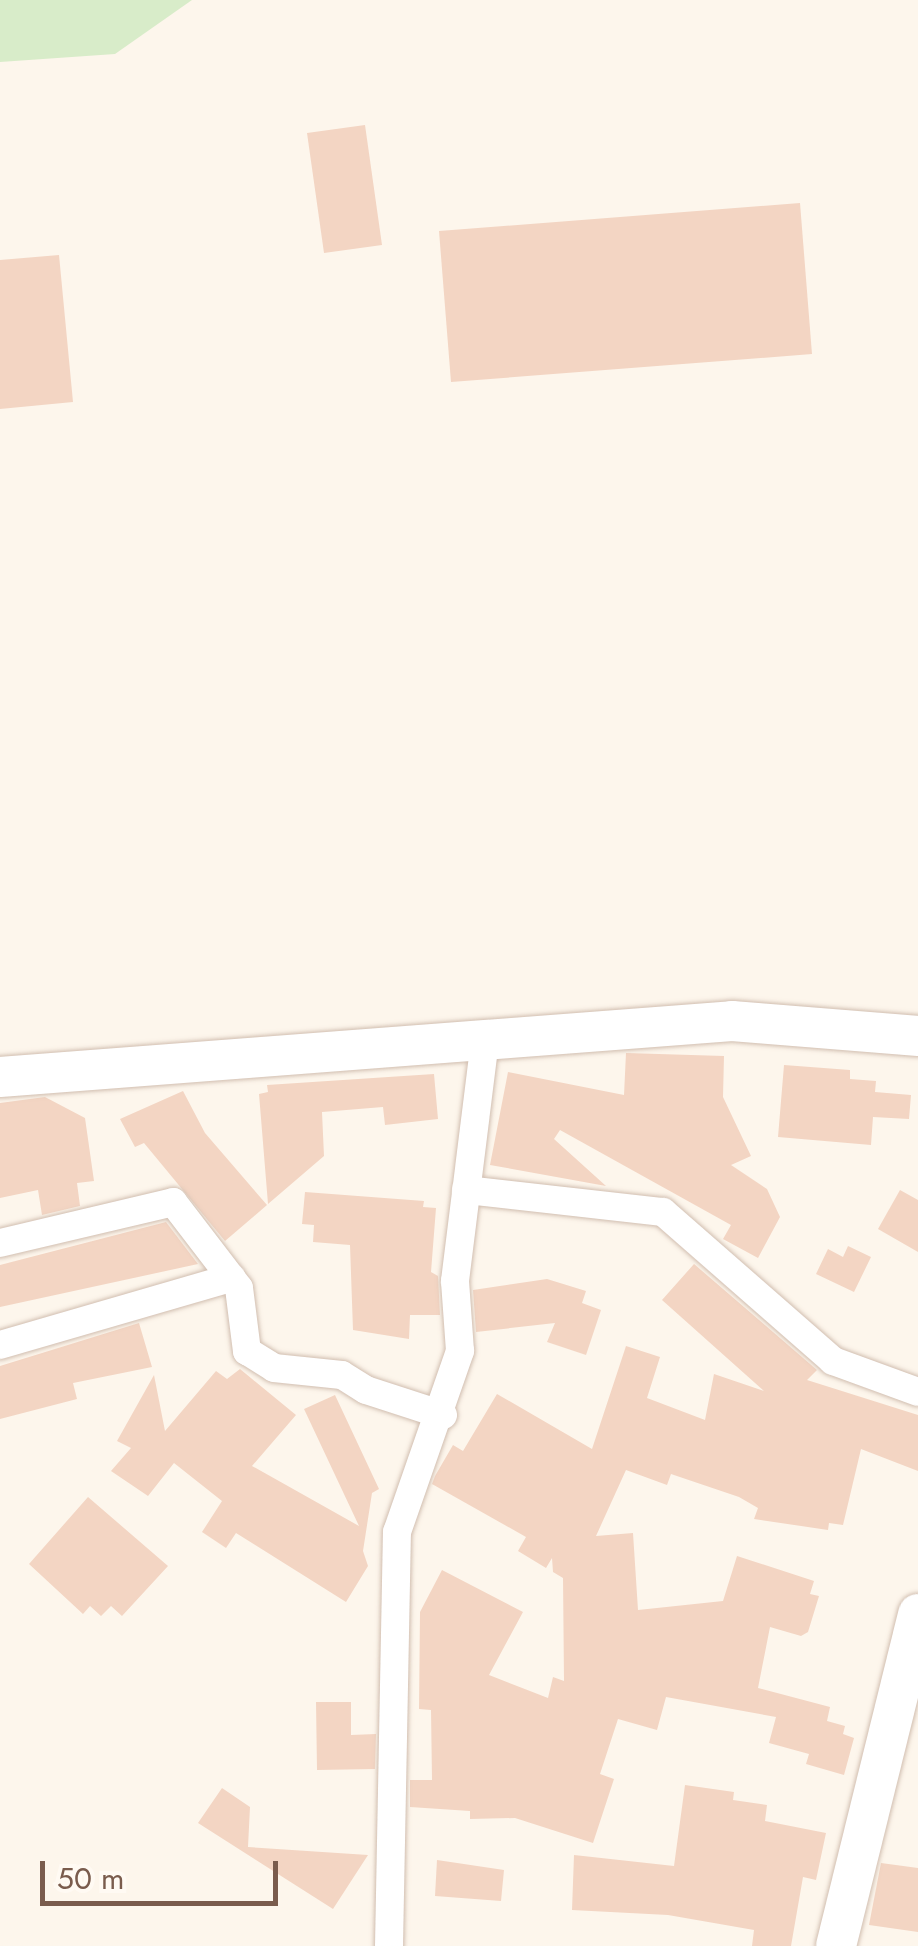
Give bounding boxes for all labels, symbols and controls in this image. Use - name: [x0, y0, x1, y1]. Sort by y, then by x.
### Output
- scale bar: [45, 1841, 282, 1903]
- text: 50 m: [57, 1857, 124, 1900]

